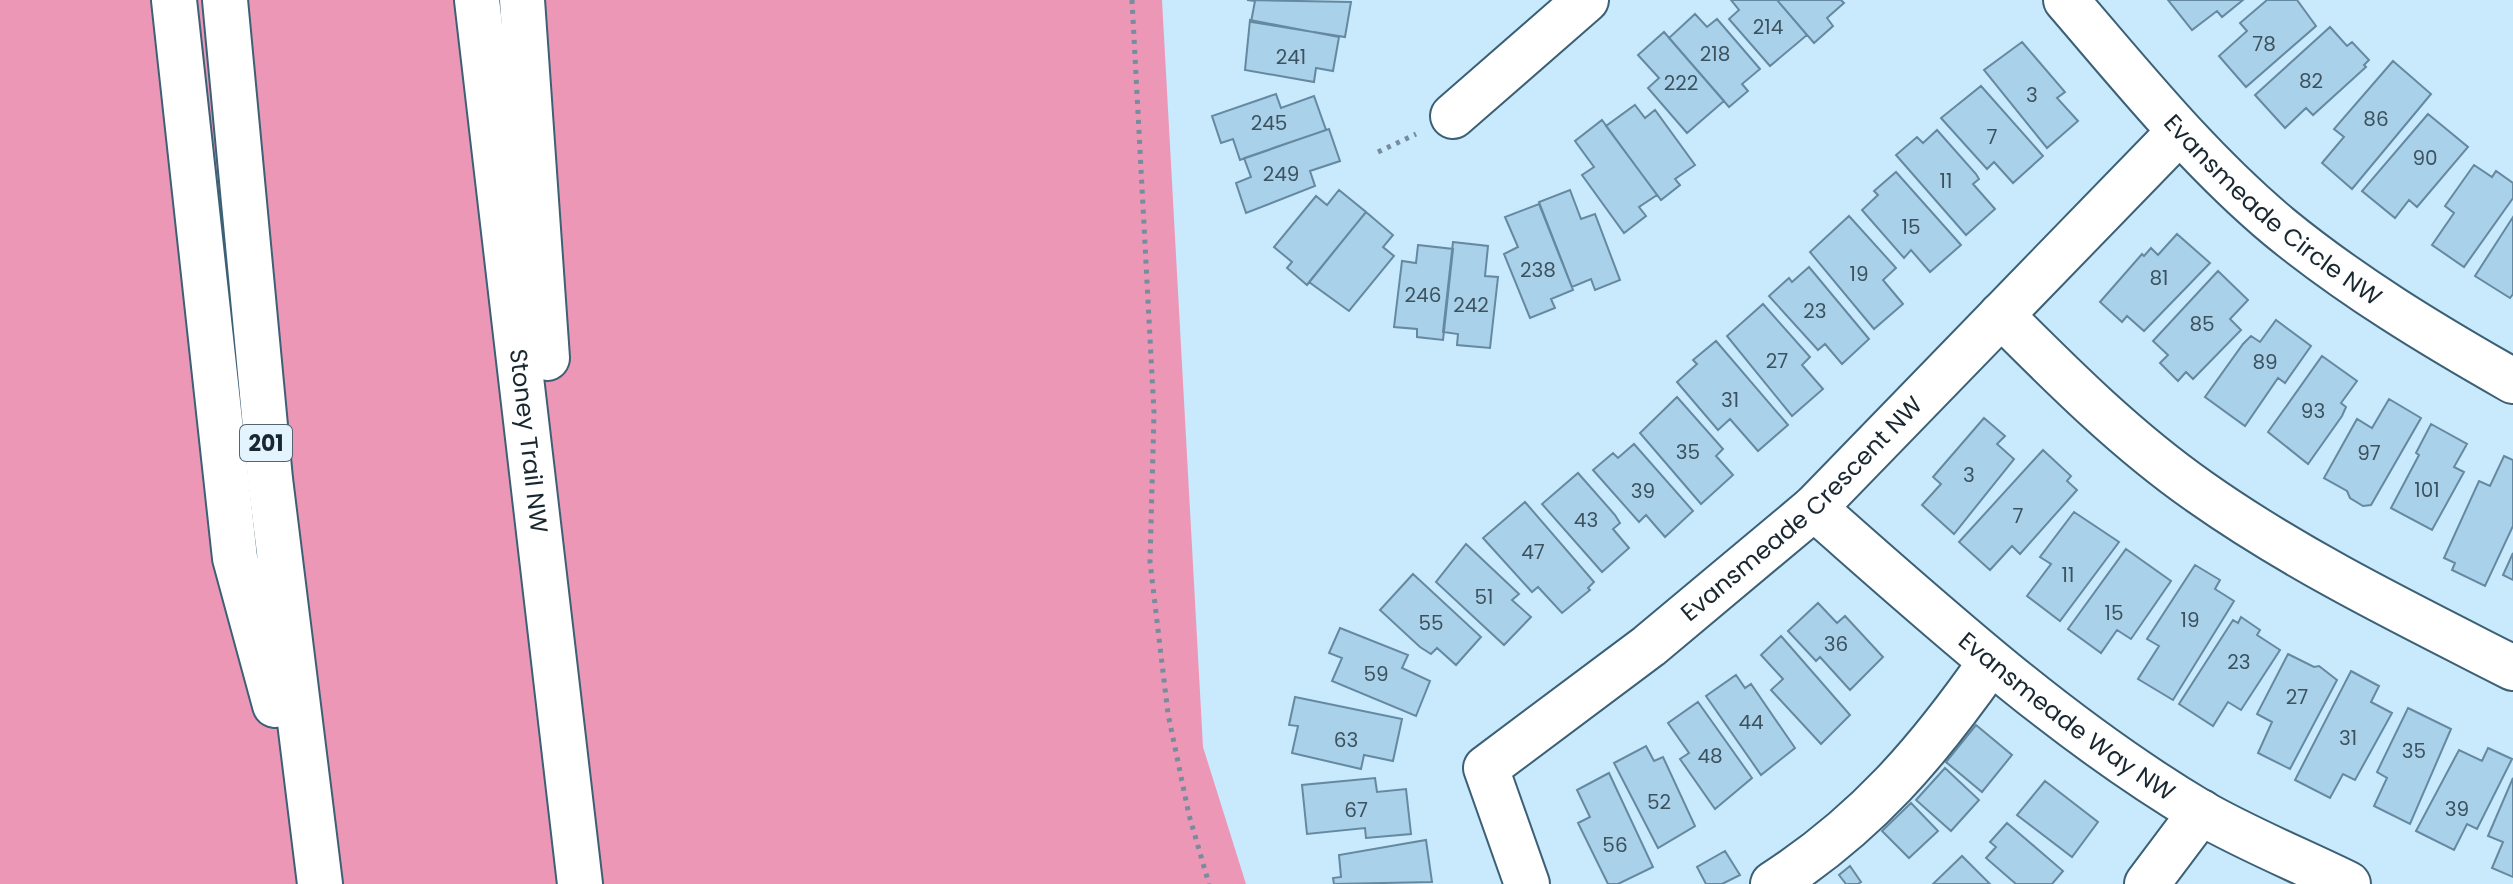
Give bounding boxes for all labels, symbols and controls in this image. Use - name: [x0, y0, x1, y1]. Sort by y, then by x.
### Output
- house number: 214: [1753, 13, 1783, 41]
- house number: 78: [2252, 30, 2276, 58]
- house number: 218: [1700, 40, 1730, 68]
- house number: 241: [1276, 43, 1306, 71]
- house number: 82: [2299, 67, 2323, 95]
- house number: 222: [1664, 69, 1698, 97]
- house number: 3: [2026, 81, 2038, 109]
- house number: 86: [2363, 105, 2389, 133]
- street label: Evansmeade Circle NW: [2157, 107, 2388, 313]
- house number: 245: [1251, 109, 1287, 137]
- house number: 7: [1987, 123, 1998, 151]
- house number: 90: [2412, 144, 2438, 172]
- house number: 249: [1263, 160, 1299, 188]
- house number: 11: [1940, 167, 1952, 195]
- house number: 15: [1902, 213, 1920, 241]
- house number: 238: [1520, 256, 1556, 284]
- house number: 19: [1850, 260, 1869, 288]
- house number: 81: [2149, 264, 2169, 292]
- house number: 246: [1405, 281, 1441, 309]
- house number: 242: [1453, 291, 1489, 319]
- house number: 23: [1803, 297, 1827, 325]
- house number: 85: [2189, 310, 2215, 338]
- street label: Stoney Trail NW: [502, 347, 556, 535]
- house number: 27: [1766, 347, 1788, 375]
- house number: 89: [2252, 348, 2278, 376]
- house number: 31: [1721, 386, 1739, 414]
- street label: Evansmeade Crescent NW: [1673, 389, 1930, 629]
- house number: 93: [2301, 397, 2325, 425]
- road number: 201: [240, 425, 292, 461]
- house number: 35: [1676, 438, 1700, 466]
- house number: 97: [2357, 439, 2381, 467]
- house number: 3: [1963, 461, 1975, 489]
- house number: 101: [2414, 476, 2440, 504]
- house number: 39: [1631, 477, 1655, 505]
- house number: 7: [2013, 502, 2024, 530]
- house number: 43: [1574, 506, 1598, 534]
- house number: 47: [1521, 538, 1545, 566]
- house number: 11: [2062, 561, 2074, 589]
- house number: 51: [1475, 583, 1493, 611]
- house number: 15: [2105, 599, 2123, 627]
- house number: 19: [2181, 606, 2200, 634]
- house number: 55: [1418, 609, 1444, 637]
- street label: Evansmeade Way NW: [1952, 624, 2182, 809]
- house number: 36: [1824, 630, 1848, 658]
- house number: 23: [2227, 648, 2251, 676]
- house number: 59: [1363, 660, 1389, 688]
- house number: 27: [2286, 683, 2308, 711]
- house number: 44: [1738, 708, 1764, 736]
- house number: 31: [2339, 724, 2357, 752]
- house number: 63: [1334, 726, 1358, 754]
- house number: 35: [2402, 737, 2426, 765]
- house number: 48: [1697, 742, 1723, 770]
- house number: 52: [1647, 788, 1671, 816]
- house number: 39: [2445, 795, 2469, 823]
- house number: 67: [1344, 796, 1368, 824]
- house number: 56: [1602, 831, 1628, 859]

